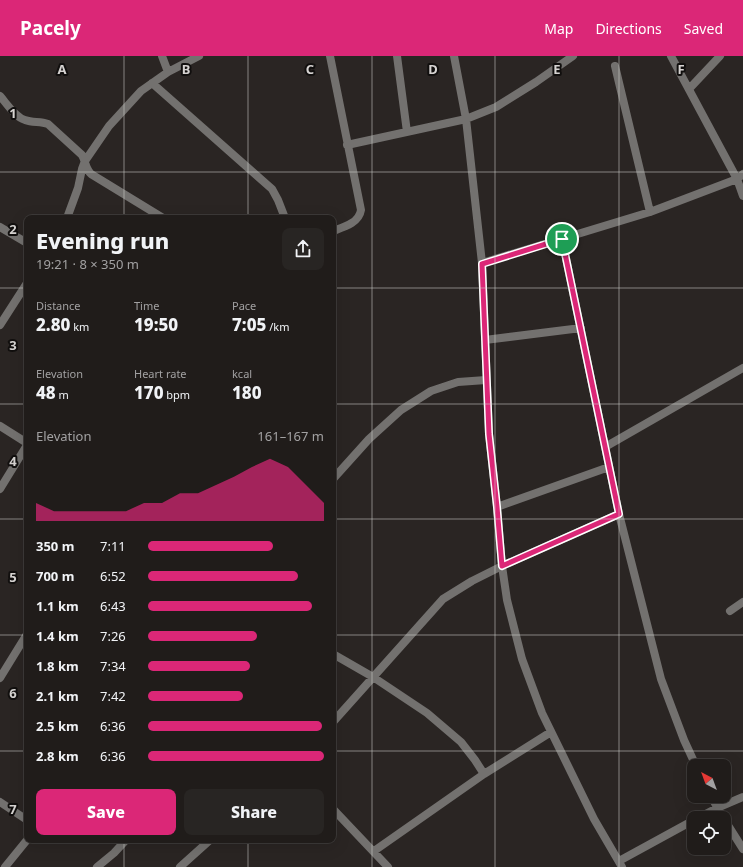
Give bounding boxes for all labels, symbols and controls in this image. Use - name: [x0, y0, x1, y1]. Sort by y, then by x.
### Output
- text: Pacely: [20, 15, 81, 41]
- text: Map: [544, 19, 573, 38]
- text: Directions: [595, 19, 662, 38]
- text: Saved: [684, 19, 723, 38]
- text: A: [58, 60, 67, 78]
- text: B: [182, 60, 190, 78]
- text: C: [306, 60, 314, 78]
- text: D: [428, 60, 438, 78]
- text: E: [553, 60, 561, 78]
- text: F: [677, 60, 685, 78]
- text: 1: [9, 104, 17, 122]
- text: 2: [9, 220, 17, 238]
- pin: [545, 222, 579, 256]
- text: Evening run: [36, 225, 169, 255]
- button: share: [282, 228, 324, 270]
- icon: arrive: [551, 228, 573, 250]
- text: 19:21 · 8 × 350 m: [36, 255, 139, 273]
- text: Distance: [36, 298, 81, 313]
- text: Time: [134, 298, 159, 313]
- text: Pace: [232, 298, 256, 313]
- text: 2.80: [36, 313, 70, 336]
- text: 19:50: [134, 313, 178, 336]
- text: 7:05: [232, 313, 266, 336]
- text: km: [70, 319, 89, 334]
- text: /km: [266, 319, 289, 334]
- text: 3: [9, 336, 17, 354]
- text: Elevation: [36, 366, 83, 381]
- text: Heart rate: [134, 366, 187, 381]
- text: kcal: [232, 366, 252, 381]
- text: 48: [36, 381, 56, 404]
- text: 170: [134, 381, 163, 404]
- text: 180: [232, 381, 261, 404]
- text: m: [56, 387, 69, 402]
- text: bpm: [163, 387, 190, 402]
- text: Elevation: [36, 427, 92, 445]
- text: 161–167 m: [257, 427, 324, 445]
- text: 4: [9, 452, 17, 470]
- text: 350 m: [36, 537, 74, 555]
- text: 7:11: [100, 537, 126, 555]
- text: 700 m: [36, 567, 74, 585]
- text: 6:52: [100, 567, 126, 585]
- text: 5: [9, 568, 17, 586]
- text: 1.1 km: [36, 597, 79, 615]
- text: 6:43: [100, 597, 126, 615]
- text: 1.4 km: [36, 627, 79, 645]
- text: 7:26: [100, 627, 126, 645]
- text: 1.8 km: [36, 657, 79, 675]
- text: 7:34: [100, 657, 126, 675]
- text: 6: [9, 684, 17, 702]
- text: 2.1 km: [36, 687, 79, 705]
- text: 7:42: [100, 687, 126, 705]
- text: 2.5 km: [36, 717, 79, 735]
- text: 6:36: [100, 717, 126, 735]
- text: 2.8 km: [36, 747, 79, 765]
- text: 6:36: [100, 747, 126, 765]
- north arrow: [687, 759, 731, 803]
- map controls: [687, 759, 731, 855]
- button: Save: [36, 789, 176, 835]
- button: Share: [184, 789, 324, 835]
- text: 7: [9, 800, 17, 818]
- button: locate: [687, 811, 731, 855]

